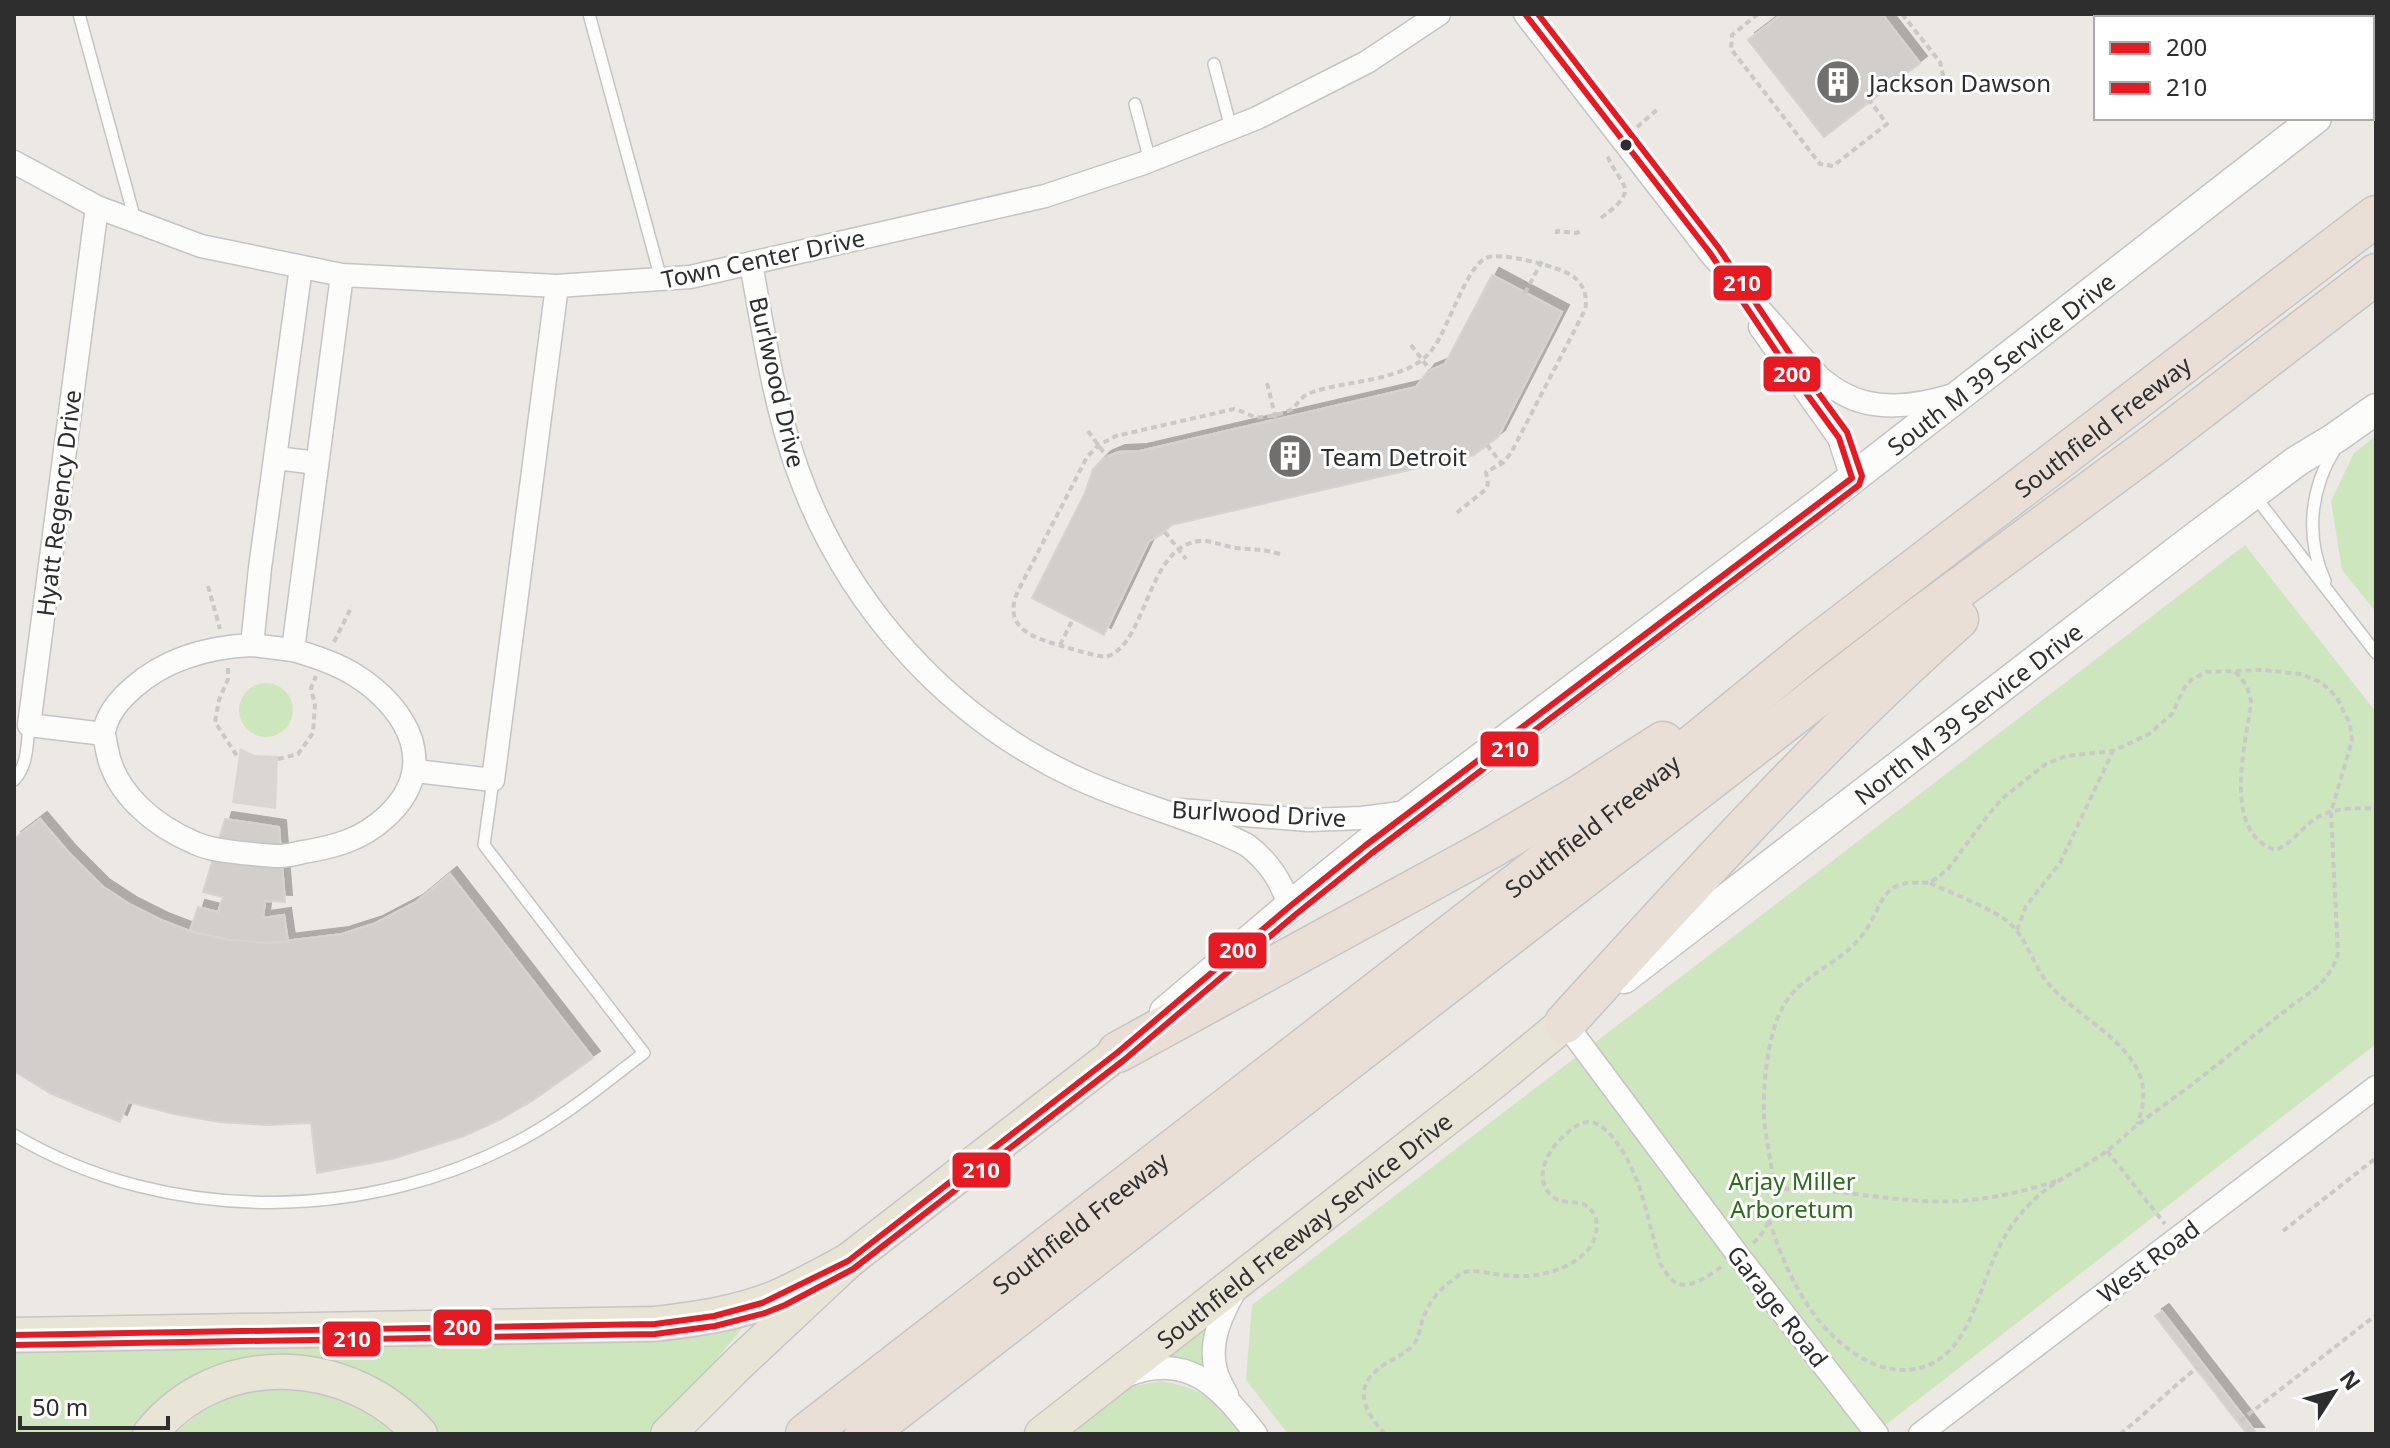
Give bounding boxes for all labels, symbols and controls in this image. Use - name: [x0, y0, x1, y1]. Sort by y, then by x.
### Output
- legend: [2094, 16, 2374, 120]
- text: 200: [2166, 30, 2207, 63]
- building icon: Jackson Dawson: [1814, 58, 1862, 106]
- place label: Jackson Dawson: [1867, 66, 2051, 99]
- text: 210: [2166, 70, 2207, 103]
- unlabelled marker: [1618, 137, 1634, 153]
- street label: Town Center Drive: [658, 220, 868, 296]
- line badge: 210: [1712, 264, 1773, 302]
- street label: South M 39 Service Drive: [1880, 264, 2121, 462]
- text: 210: [1723, 267, 1761, 297]
- street label: Burlwood Drive: [742, 293, 814, 471]
- street label: Southfield Freeway: [2007, 347, 2198, 504]
- line badge: 200: [1762, 355, 1822, 393]
- text: 200: [1773, 358, 1811, 388]
- street label: Hyatt Regency Drive: [28, 388, 88, 618]
- building icon: Team Detroit: [1266, 432, 1314, 480]
- place label: Team Detroit: [1321, 440, 1467, 473]
- street label: North M 39 Service Drive: [1847, 614, 2089, 812]
- line badge: 210: [1479, 730, 1540, 768]
- text: 210: [1491, 733, 1529, 763]
- street label: Southfield Freeway: [1497, 746, 1687, 904]
- street label: Burlwood Drive: [1171, 792, 1347, 834]
- line badge: 200: [1207, 931, 1268, 970]
- text: 200: [1219, 934, 1257, 964]
- street label: Southfield Freeway Service Drive: [1149, 1104, 1458, 1355]
- street label: Southfield Freeway: [985, 1143, 1175, 1301]
- line badge: 210: [951, 1151, 1012, 1189]
- text: 210: [962, 1154, 1000, 1184]
- park label: Arjay Miller Arboretum: [1728, 1164, 1856, 1225]
- street label: West Road: [2090, 1212, 2206, 1310]
- street label: Garage Road: [1720, 1238, 1836, 1374]
- line badge: 200: [432, 1308, 493, 1347]
- text: 200: [443, 1311, 481, 1341]
- line badge: 210: [321, 1320, 382, 1358]
- text: 210: [333, 1323, 371, 1353]
- north arrow: [2294, 1352, 2374, 1432]
- text: N: [2334, 1364, 2368, 1396]
- scale bar: [20, 1380, 168, 1430]
- text: 50 m: [32, 1390, 88, 1423]

